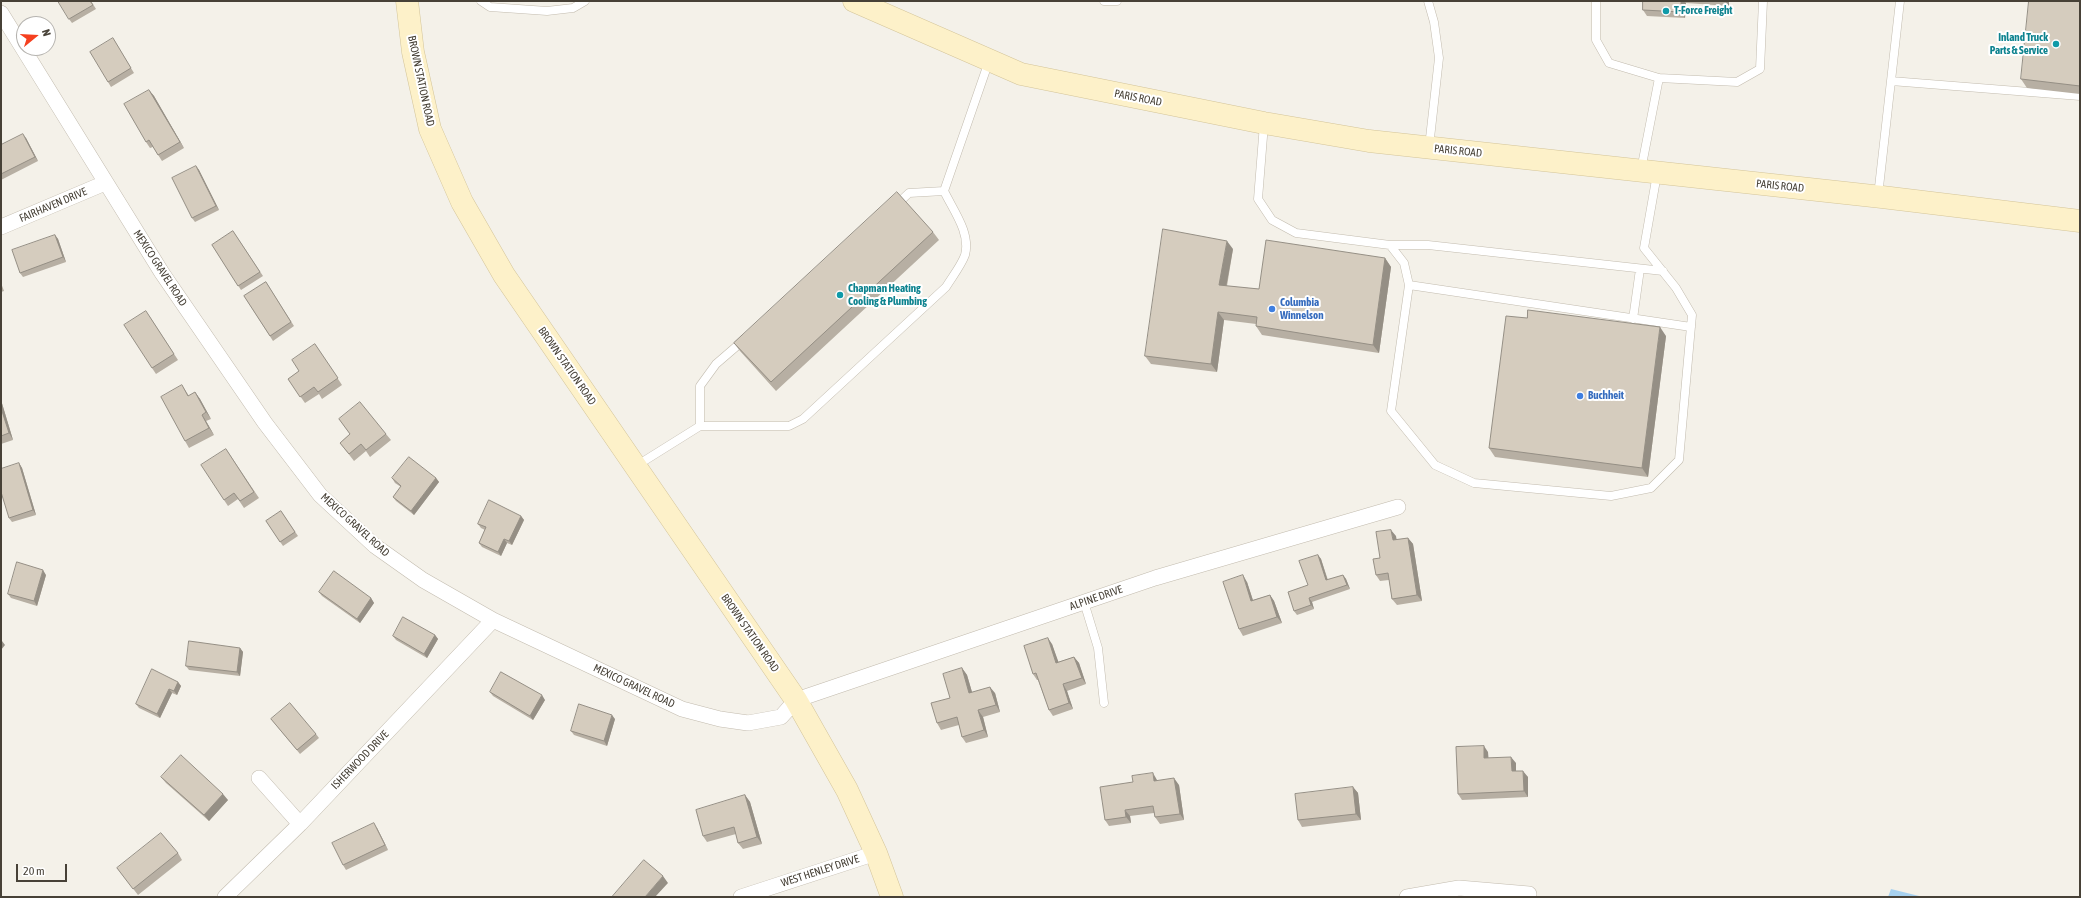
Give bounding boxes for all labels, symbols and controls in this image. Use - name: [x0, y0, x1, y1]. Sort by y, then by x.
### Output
- place label: T-Force Freight: [1674, 4, 1732, 18]
- marker: T-Force Freight: [1661, 6, 1671, 16]
- north arrow: [16, 16, 56, 56]
- text: N: [40, 28, 53, 38]
- place label: Inland Truck Parts & Service: [1990, 31, 2048, 57]
- street label: BROWN STATION ROAD: [405, 35, 437, 127]
- marker: Inland Truck Parts & Service: [2051, 39, 2061, 49]
- street label: PARIS ROAD: [1113, 87, 1163, 109]
- street label: PARIS ROAD: [1433, 142, 1483, 160]
- street label: PARIS ROAD: [1755, 177, 1805, 195]
- street label: FAIRHAVEN DRIVE: [17, 185, 89, 225]
- street label: MEXICO GRAVEL ROAD: [130, 227, 190, 309]
- place label: Chapman Heating Cooling & Plumbing: [848, 282, 927, 308]
- marker: Chapman Heating Cooling & Plumbing: [835, 290, 845, 300]
- place label: Columbia Winnelson: [1280, 296, 1323, 322]
- marker: Columbia Winnelson: [1267, 304, 1277, 314]
- street label: BROWN STATION ROAD: [535, 324, 599, 408]
- place label: Buchheit: [1588, 389, 1624, 403]
- marker: Buchheit: [1575, 391, 1585, 401]
- street label: MEXICO GRAVEL ROAD: [318, 491, 392, 559]
- street label: ALPINE DRIVE: [1068, 583, 1124, 613]
- street label: BROWN STATION ROAD: [718, 591, 782, 675]
- street label: MEXICO GRAVEL ROAD: [591, 661, 677, 711]
- street label: ISHERWOOD DRIVE: [329, 728, 391, 792]
- street label: WEST HENLEY DRIVE: [779, 852, 861, 890]
- scale bar: [18, 856, 69, 882]
- text: 20 m: [23, 864, 45, 878]

